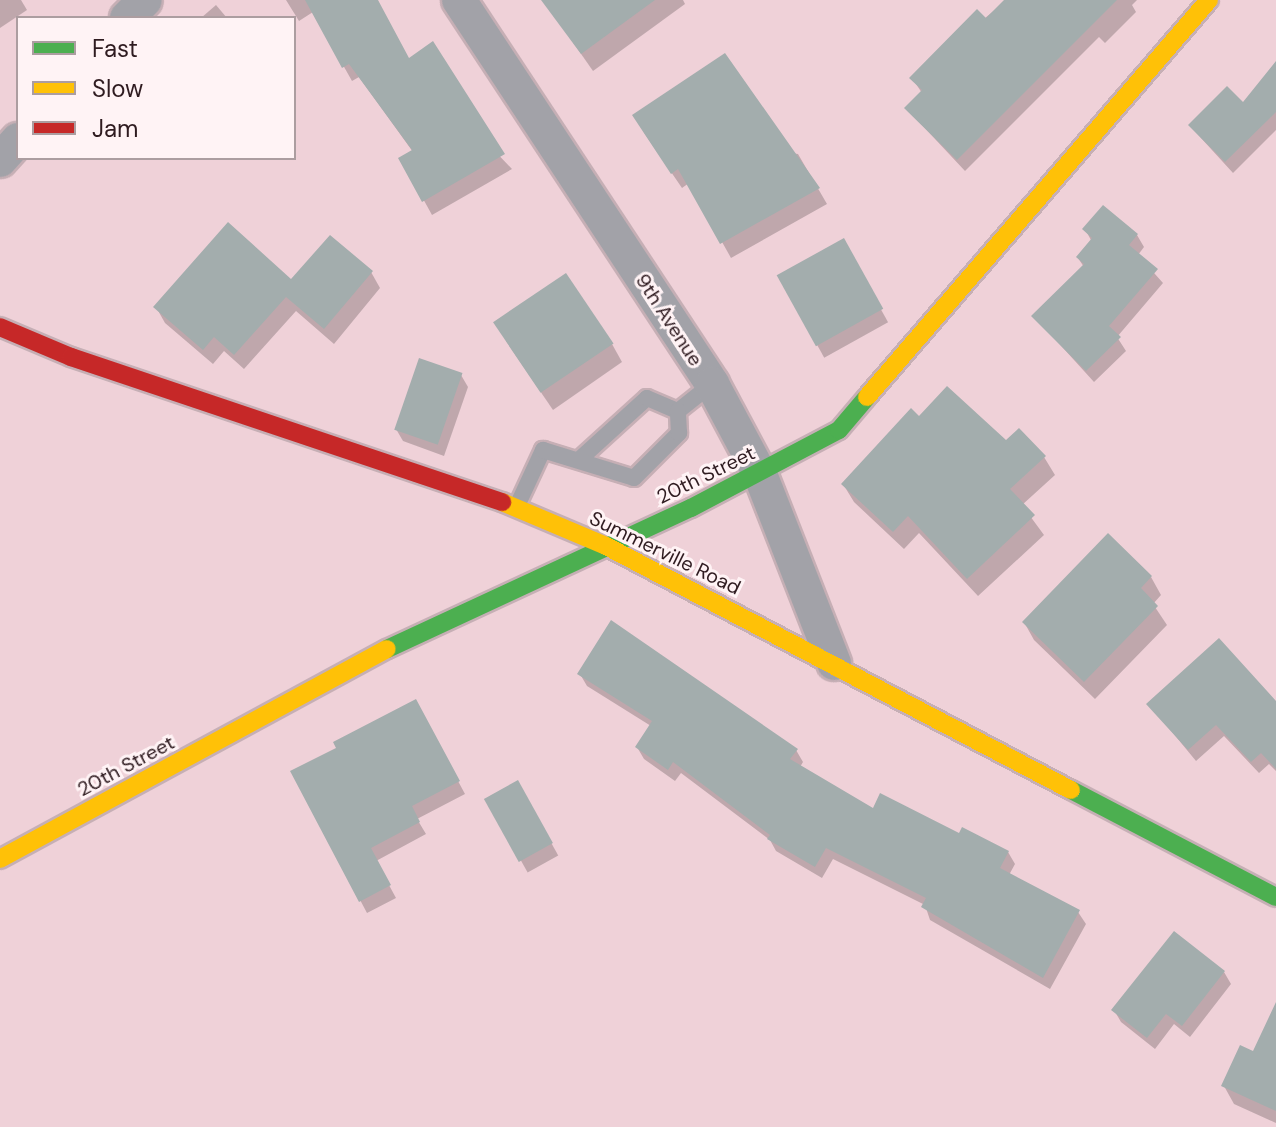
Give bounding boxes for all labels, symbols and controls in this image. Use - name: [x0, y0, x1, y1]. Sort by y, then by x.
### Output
- legend: [16, 16, 296, 160]
- text: Fast: [92, 33, 138, 64]
- text: Slow: [92, 73, 143, 104]
- text: Jam: [92, 113, 138, 144]
- street label: 9th Avenue: [630, 269, 708, 371]
- street label: 20th Street: [653, 441, 759, 509]
- street label: Summerville Road: [586, 506, 744, 600]
- street label: 20th Street: [73, 730, 179, 802]

